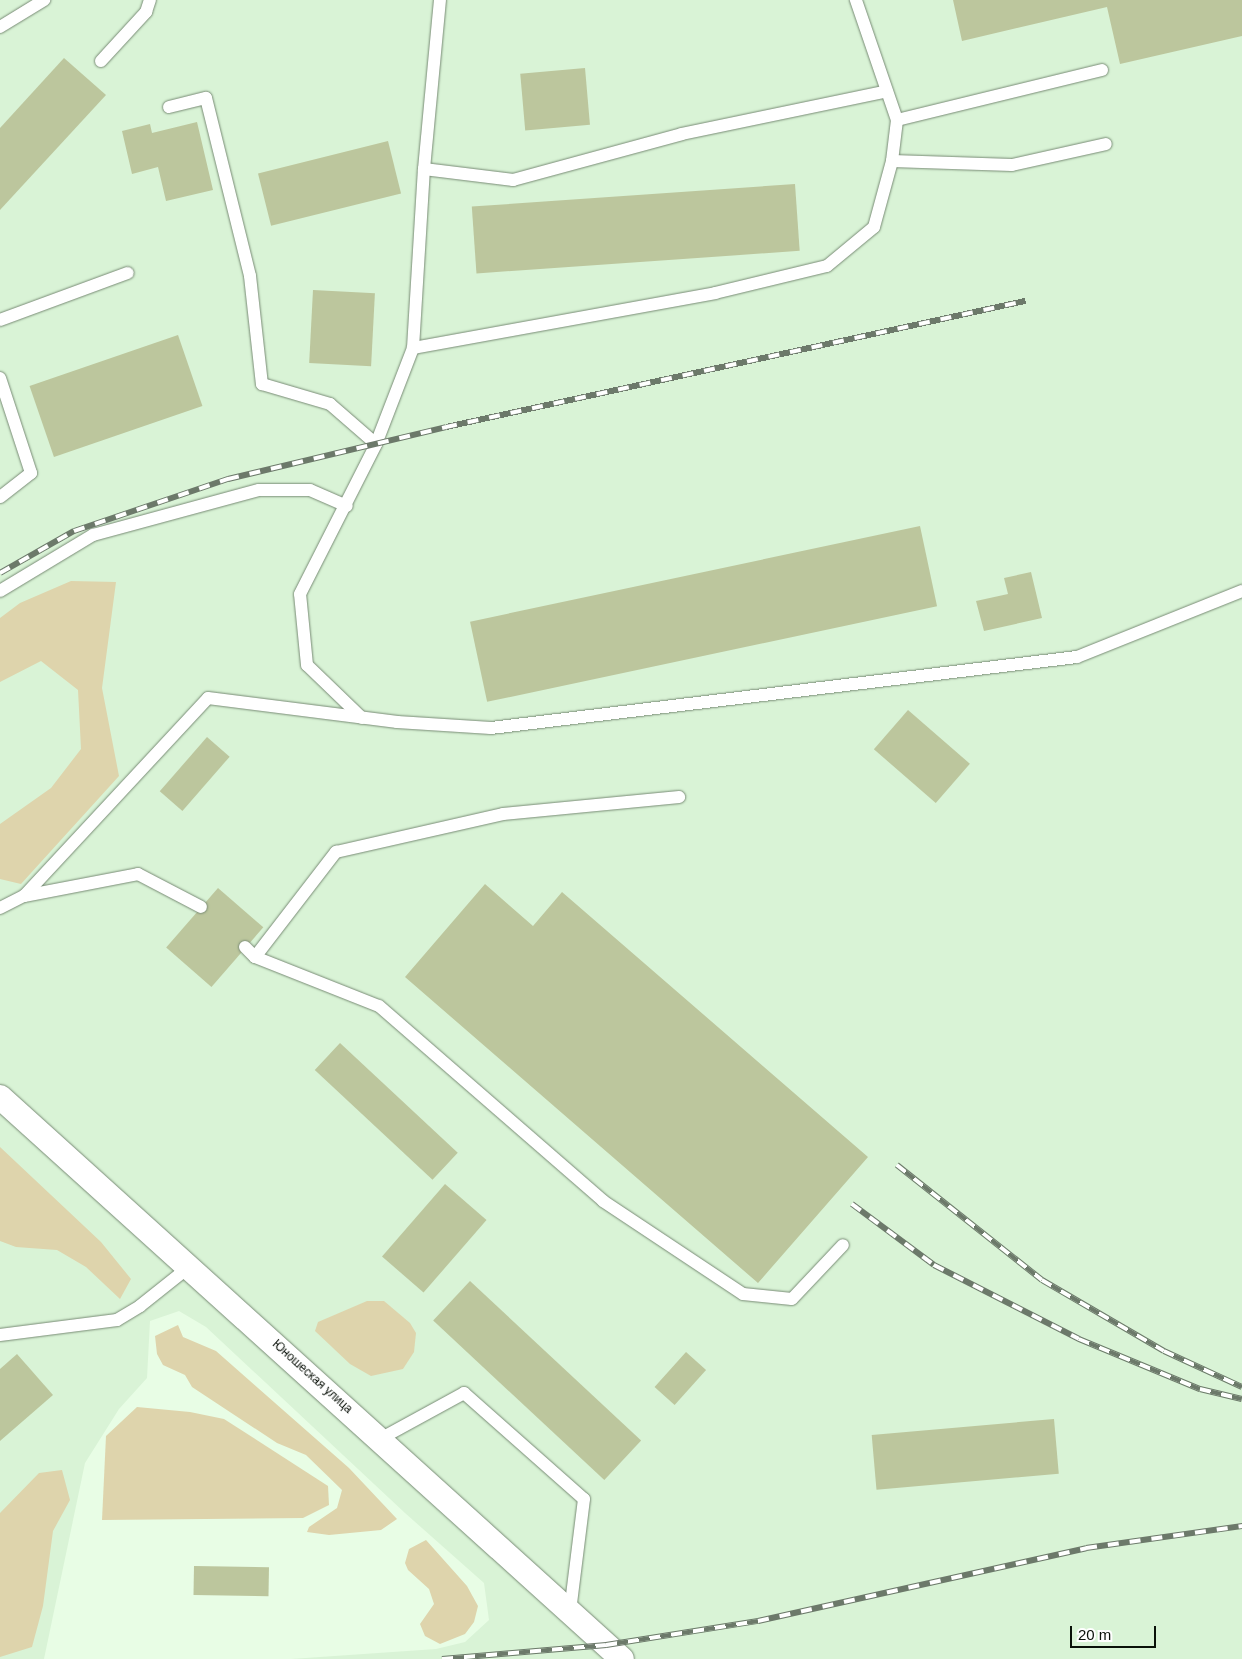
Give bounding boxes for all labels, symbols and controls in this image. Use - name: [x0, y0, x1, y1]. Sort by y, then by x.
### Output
- street label: Юношеская улица: [269, 1337, 355, 1417]
- scale bar: [1072, 1616, 1158, 1648]
- text: 20 m: [1078, 1626, 1111, 1643]

